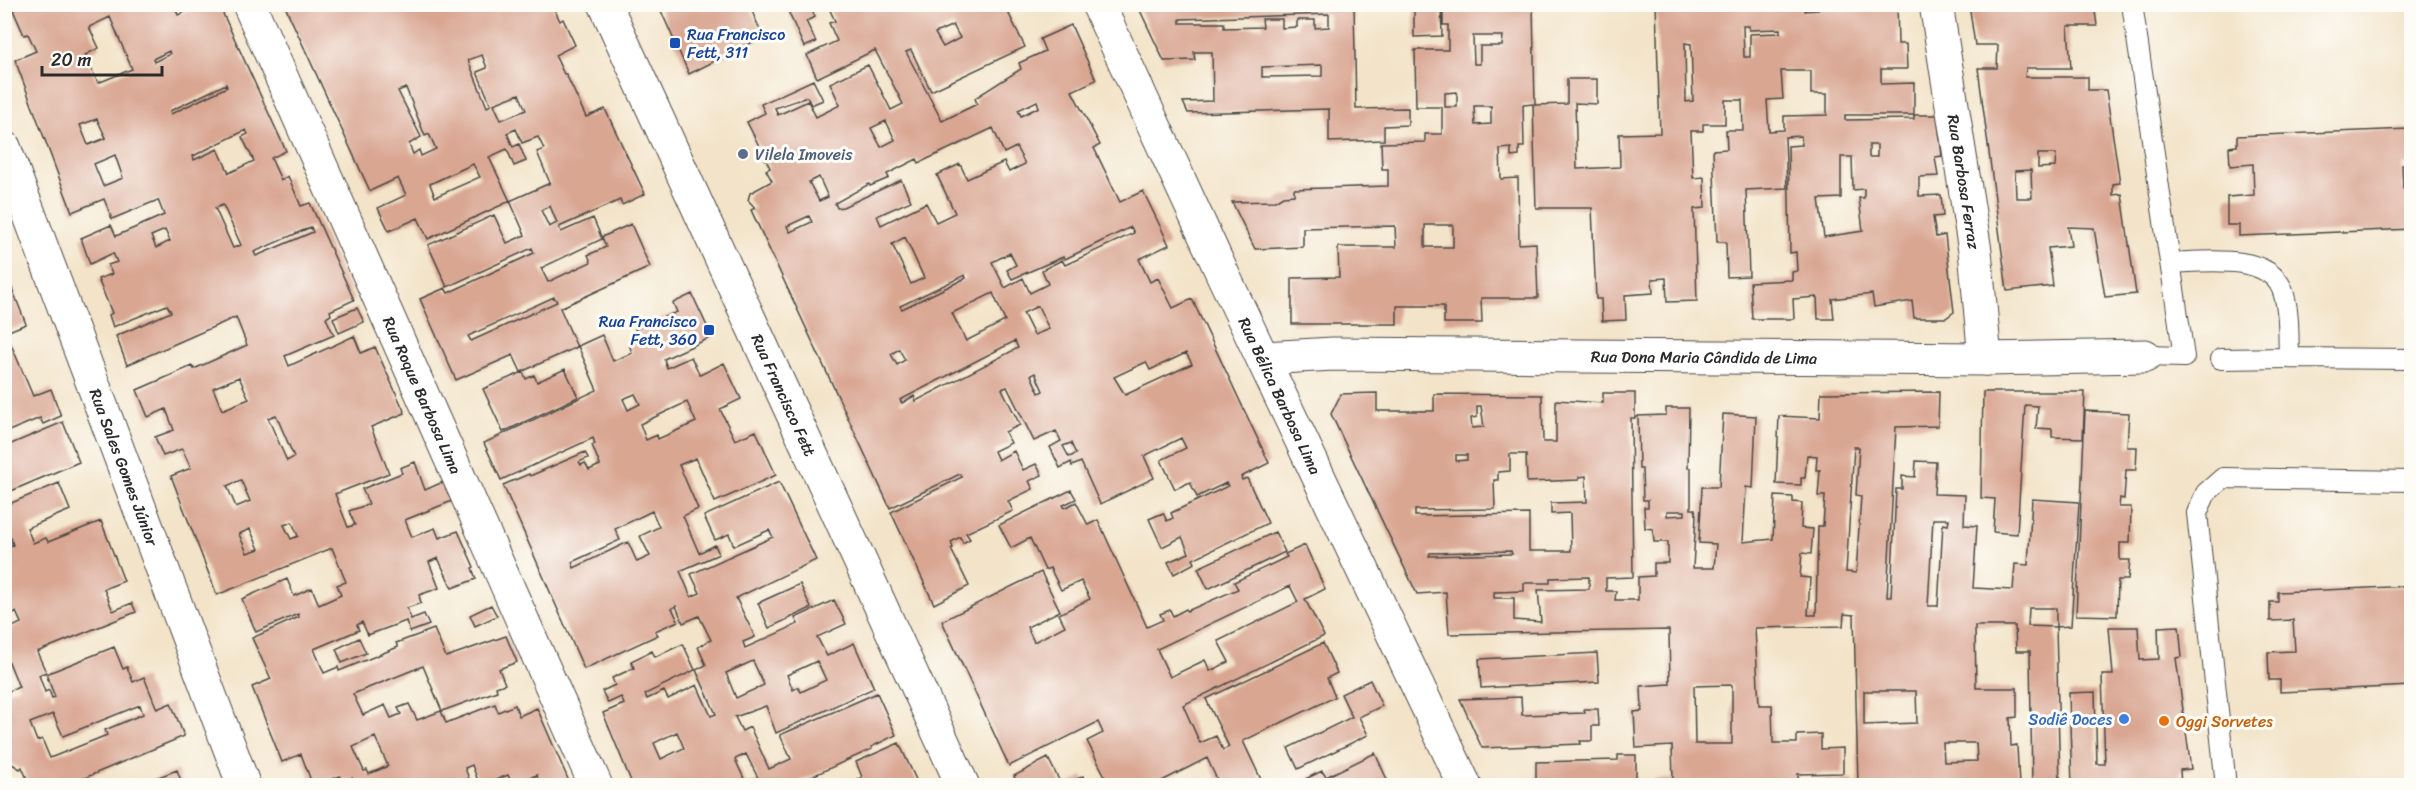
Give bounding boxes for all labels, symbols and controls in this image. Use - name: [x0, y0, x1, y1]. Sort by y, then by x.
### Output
- place label: Rua Francisco Fett, 311: [687, 20, 785, 67]
- marker: Rua Francisco Fett, 311: [668, 36, 682, 50]
- scale bar: [42, 39, 162, 77]
- text: 20 m: [51, 44, 91, 76]
- street label: Rua Barbosa Ferraz: [1939, 112, 1989, 252]
- place label: Vilela Imoveis: [755, 140, 853, 169]
- marker: Vilela Imoveis: [736, 147, 750, 161]
- place label: Rua Francisco Fett, 360: [599, 307, 697, 354]
- street label: Rua Roque Barbosa Lima: [375, 312, 470, 479]
- street label: Rua Bélica Barbosa Lima: [1230, 312, 1330, 479]
- marker: Rua Francisco Fett, 360: [702, 323, 716, 337]
- street label: Rua Francisco Fett: [743, 329, 825, 461]
- street label: Rua Dona Maria Cândida de Lima: [1591, 341, 1817, 372]
- street label: Rua Sales Gomes Júnior: [81, 384, 168, 552]
- place label: Sodiê Doces: [2028, 705, 2112, 734]
- place label: Oggi Sorvetes: [2176, 707, 2273, 736]
- marker: Sodiê Doces: [2117, 712, 2131, 726]
- marker: Oggi Sorvetes: [2157, 714, 2171, 728]

